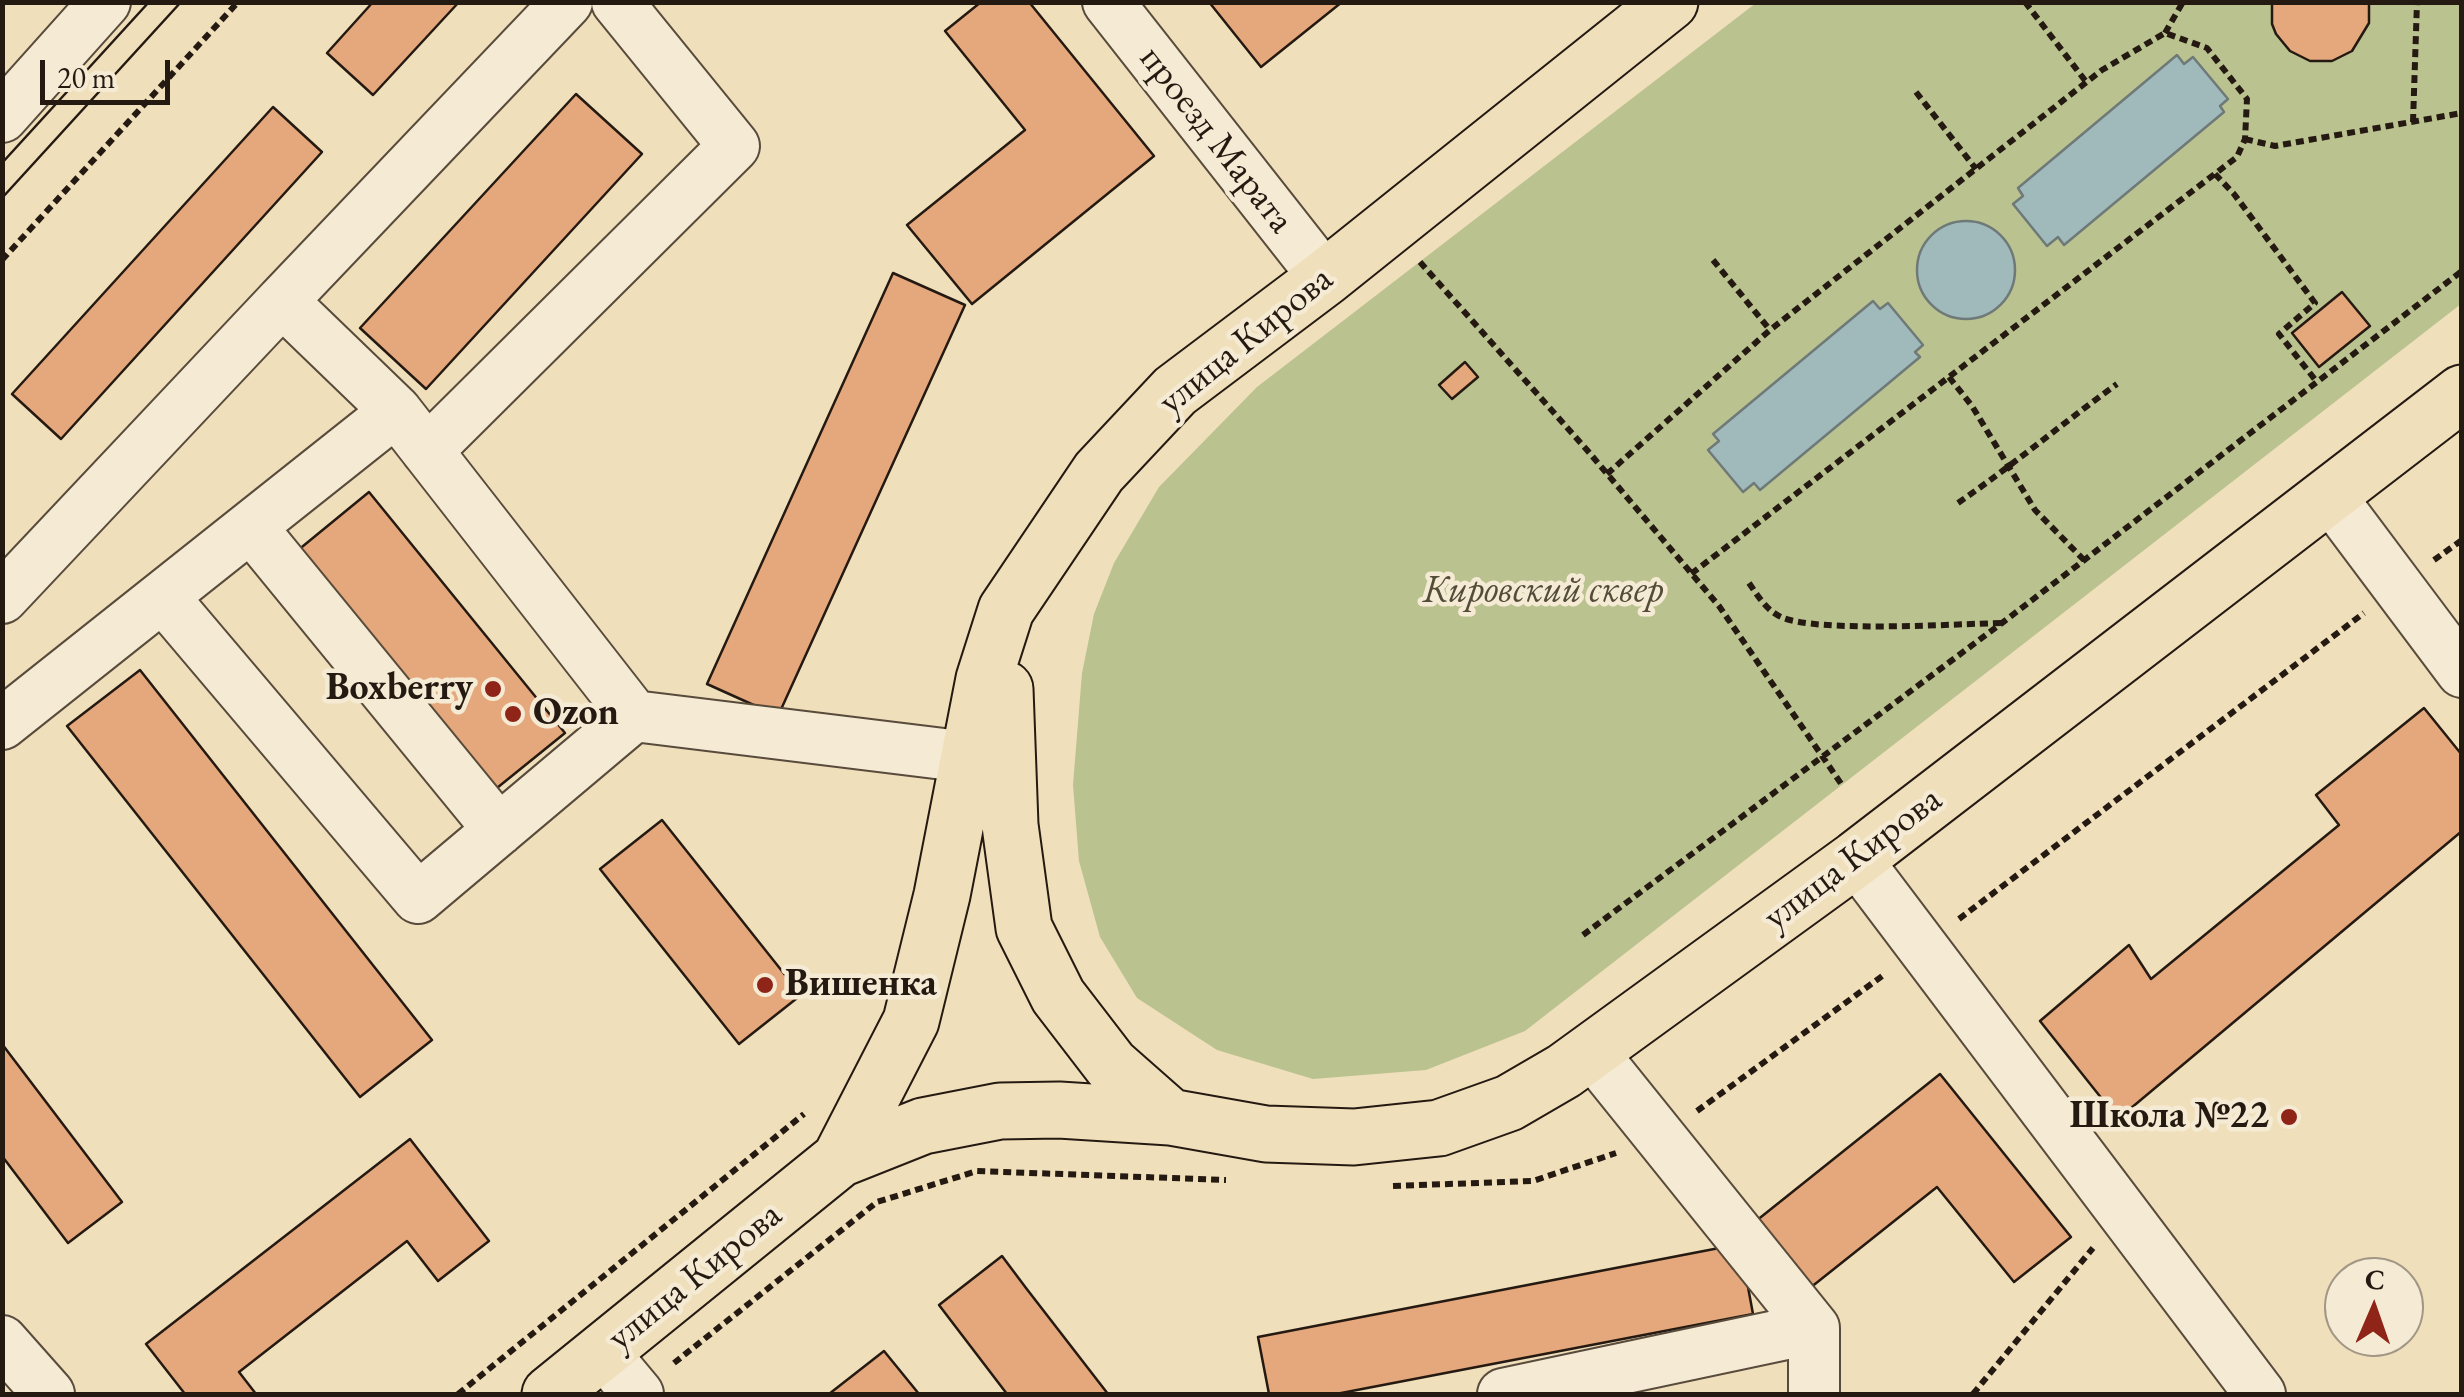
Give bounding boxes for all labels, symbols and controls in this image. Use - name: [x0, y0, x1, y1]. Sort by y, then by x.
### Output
- street label: проезд Марата: [1129, 37, 1303, 243]
- scale bar: [45, 40, 175, 102]
- text: 20 m: [57, 58, 115, 97]
- street label: улица Кирова: [1150, 257, 1342, 425]
- park label: Кировский сквер: [1423, 568, 1663, 614]
- place label: Boxberry: [326, 666, 473, 712]
- marker: Boxberry: [482, 678, 504, 700]
- place label: Ozon: [533, 691, 619, 737]
- marker: Ozon: [502, 703, 524, 725]
- street label: улица Кирова: [1755, 777, 1951, 941]
- place label: Вишенка: [785, 962, 937, 1008]
- marker: Вишенка: [754, 974, 776, 996]
- place label: Школа №22: [2070, 1094, 2269, 1140]
- marker: Школа №22: [2278, 1106, 2300, 1128]
- street label: улица Кирова: [599, 1193, 791, 1361]
- north arrow: [2324, 1257, 2424, 1357]
- text: С: [2364, 1261, 2386, 1297]

